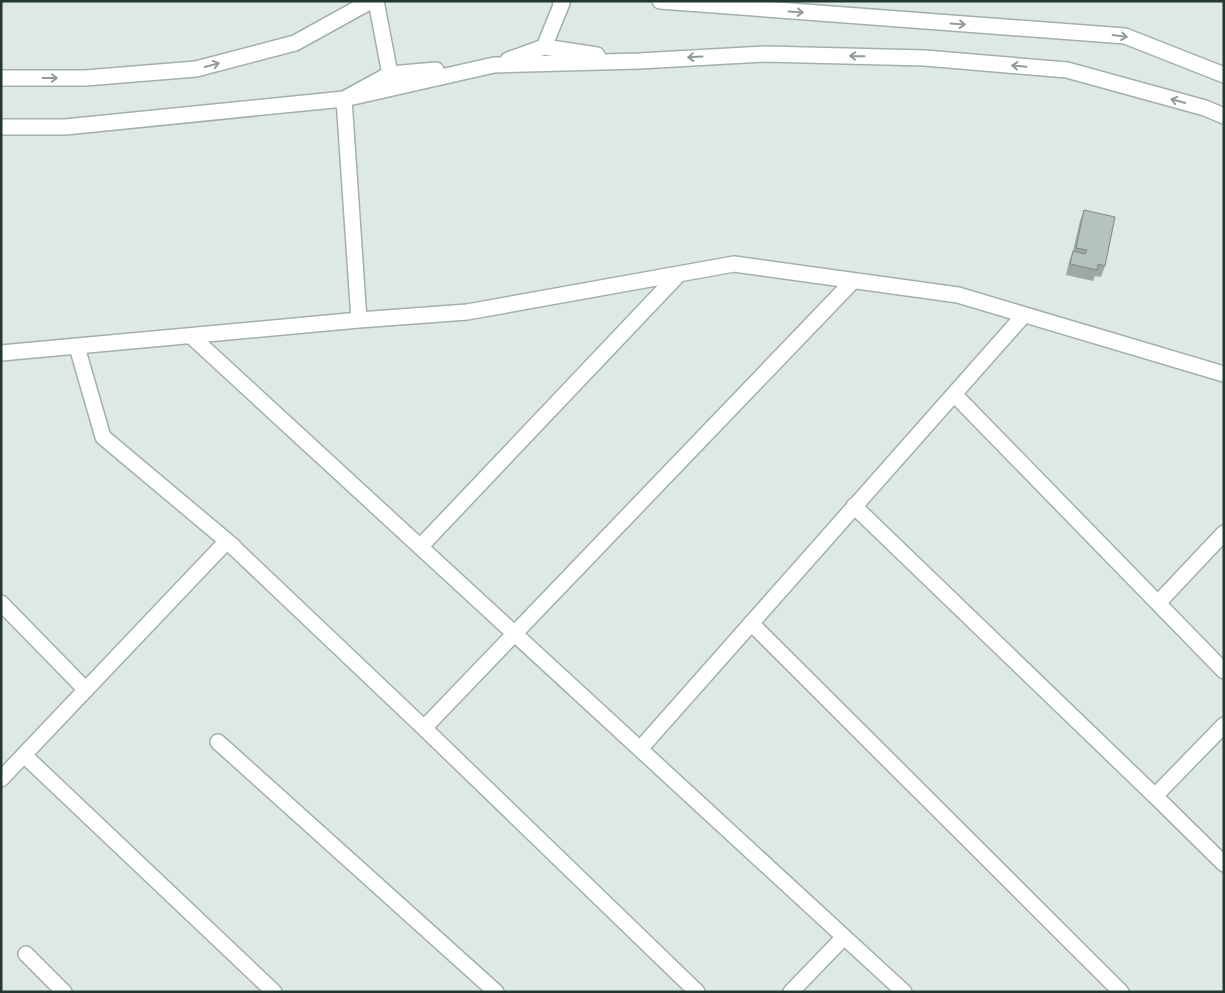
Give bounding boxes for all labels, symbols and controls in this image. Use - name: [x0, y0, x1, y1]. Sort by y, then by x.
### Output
- one-way arrow: [788, 7, 804, 16]
- one-way arrow: [950, 19, 966, 28]
- one-way arrow: [1111, 31, 1127, 41]
- one-way arrow: [850, 51, 866, 61]
- one-way arrow: [687, 53, 703, 62]
- one-way arrow: [203, 60, 219, 69]
- one-way arrow: [1012, 61, 1028, 71]
- one-way arrow: [42, 73, 58, 83]
- one-way arrow: [1170, 95, 1186, 105]

